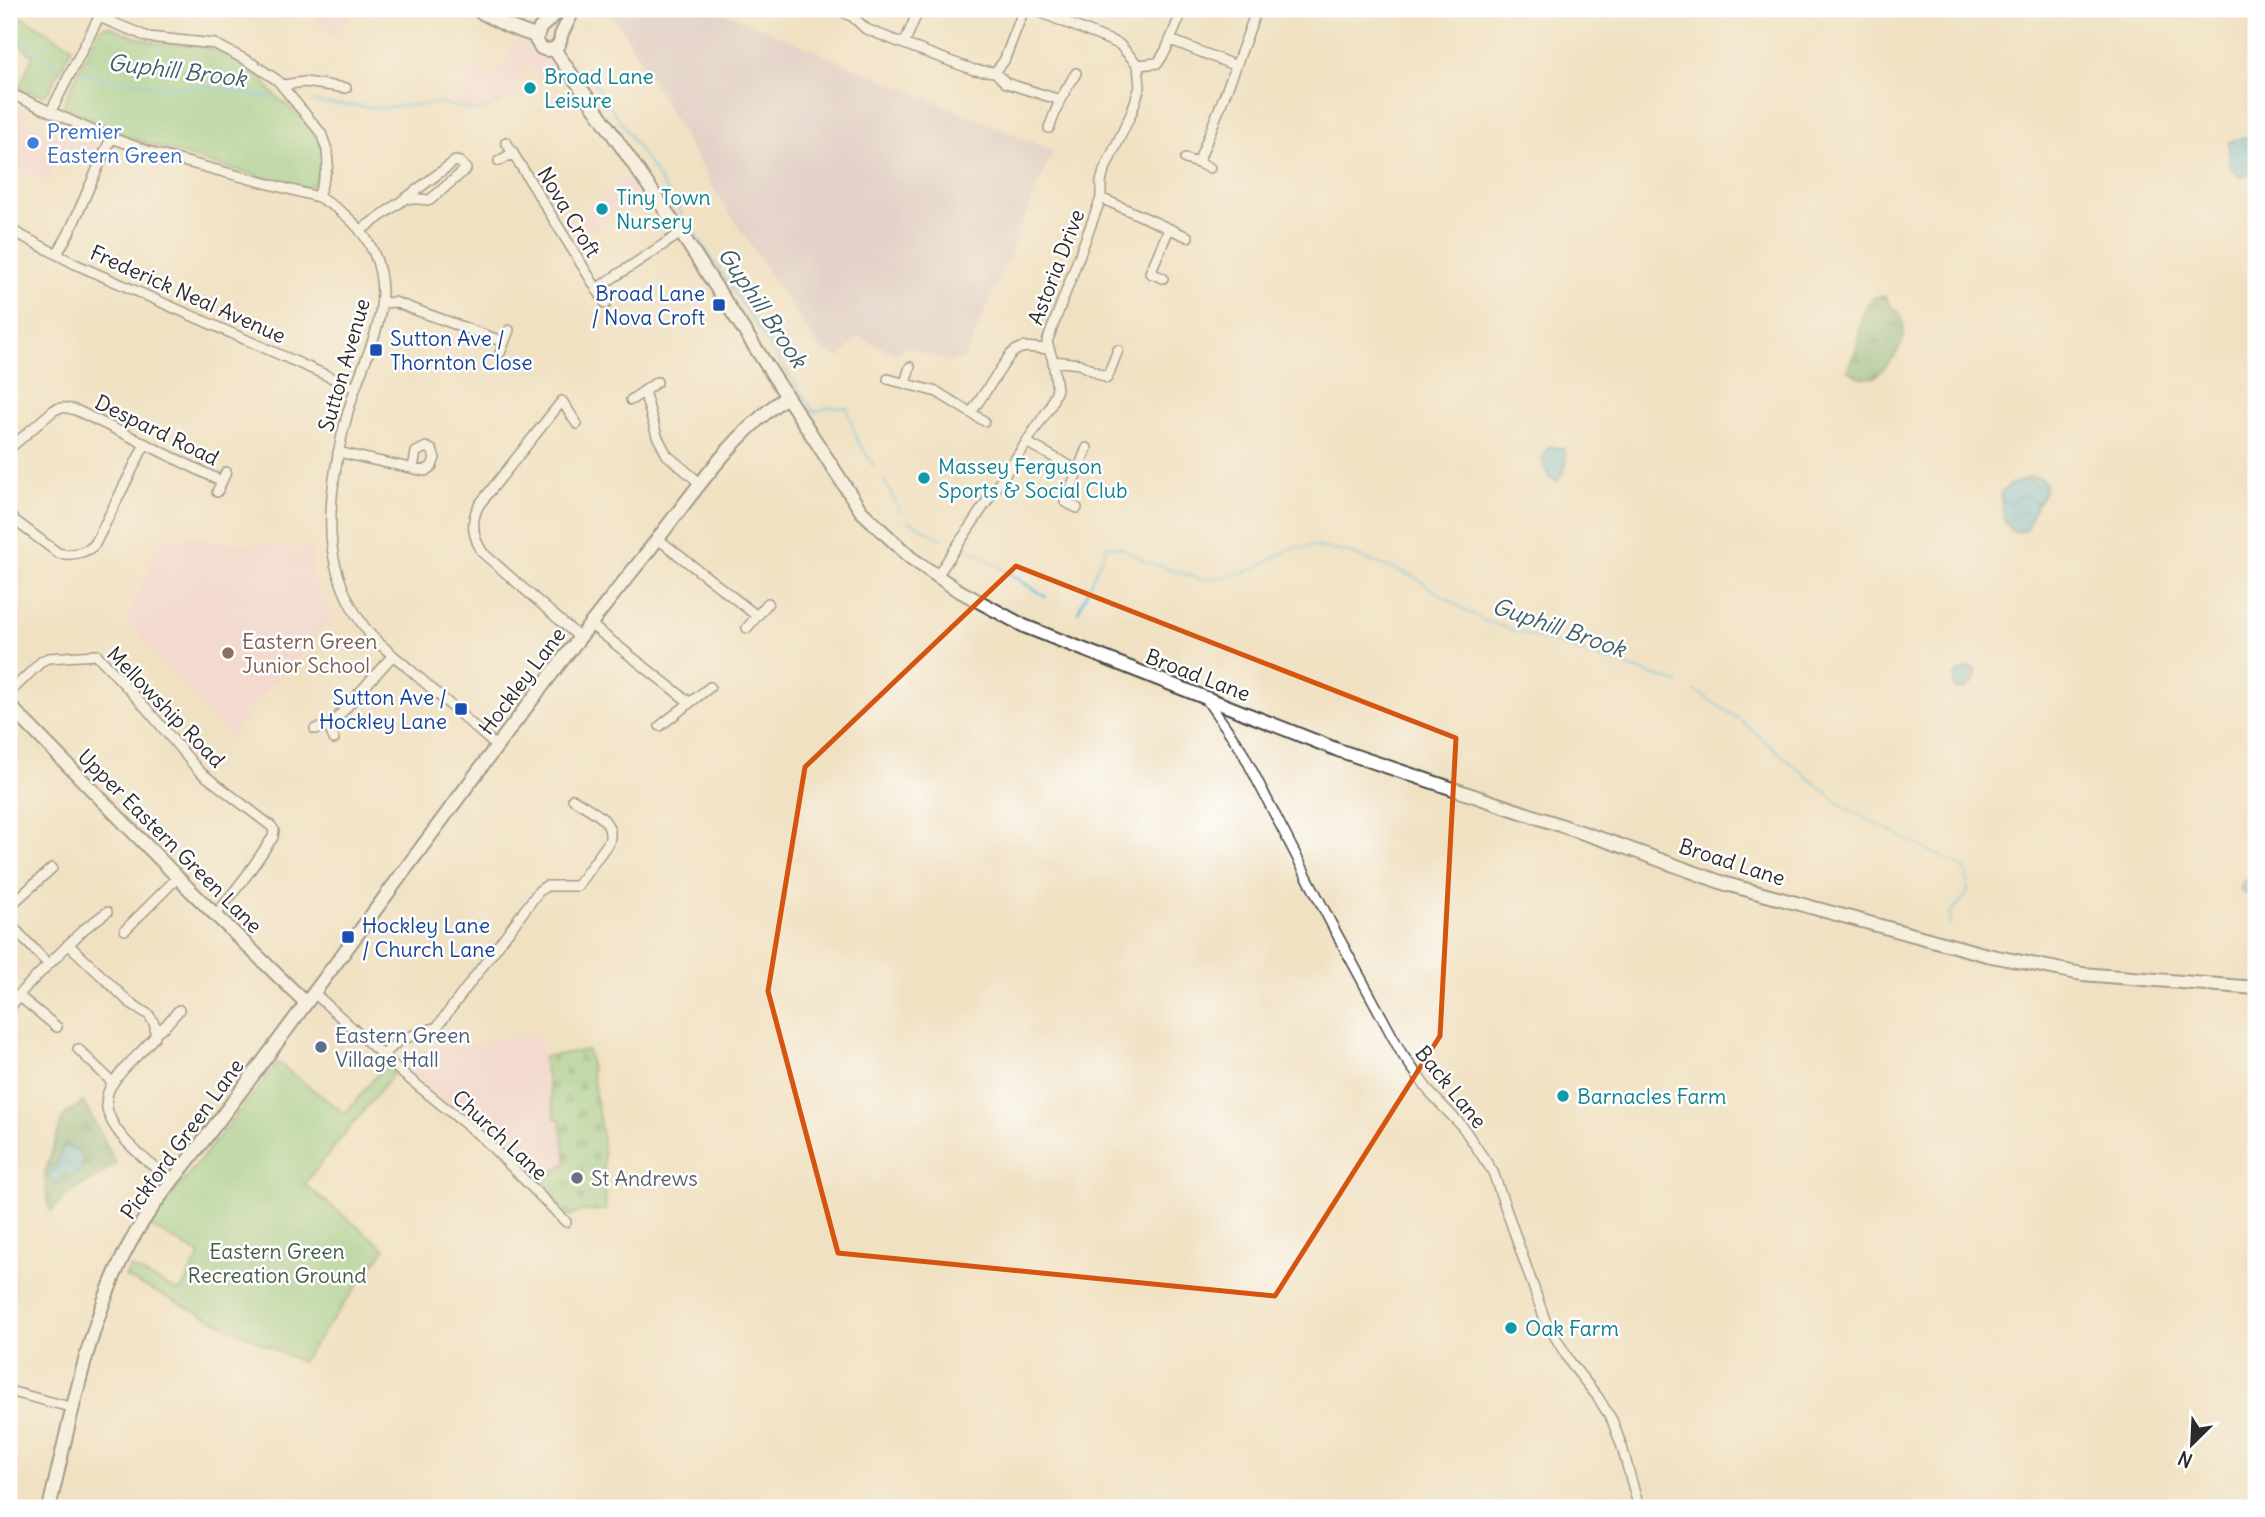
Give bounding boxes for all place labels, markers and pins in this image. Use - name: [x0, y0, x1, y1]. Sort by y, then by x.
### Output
- place label: Broad Lane Leisure: [544, 63, 654, 114]
- marker: Broad Lane Leisure: [522, 80, 538, 96]
- place label: Premier Eastern Green: [47, 118, 182, 169]
- marker: Premier Eastern Green: [25, 135, 41, 151]
- place label: Tiny Town Nursery: [616, 184, 711, 235]
- marker: Tiny Town Nursery: [594, 201, 610, 217]
- place label: Broad Lane / Nova Croft: [591, 280, 705, 331]
- marker: Broad Lane / Nova Croft: [711, 297, 727, 313]
- place label: Sutton Ave / Thornton Close: [390, 325, 533, 376]
- marker: Sutton Ave / Thornton Close: [368, 342, 384, 358]
- place label: Massey Ferguson Sports & Social Club: [938, 453, 1128, 504]
- marker: Massey Ferguson Sports & Social Club: [916, 470, 932, 486]
- place label: Eastern Green Junior School: [242, 628, 377, 679]
- marker: Eastern Green Junior School: [220, 645, 236, 661]
- place label: Sutton Ave / Hockley Lane: [319, 684, 447, 735]
- marker: Sutton Ave / Hockley Lane: [453, 701, 469, 717]
- place label: Hockley Lane / Church Lane: [362, 912, 496, 963]
- marker: Hockley Lane / Church Lane: [340, 929, 356, 945]
- place label: Eastern Green Village Hall: [335, 1022, 470, 1073]
- marker: Eastern Green Village Hall: [313, 1039, 329, 1055]
- place label: Barnacles Farm: [1577, 1083, 1727, 1110]
- marker: Barnacles Farm: [1555, 1088, 1571, 1104]
- place label: St Andrews: [591, 1165, 698, 1192]
- marker: St Andrews: [569, 1170, 585, 1186]
- place label: Oak Farm: [1525, 1315, 1619, 1342]
- marker: Oak Farm: [1503, 1320, 1519, 1336]

